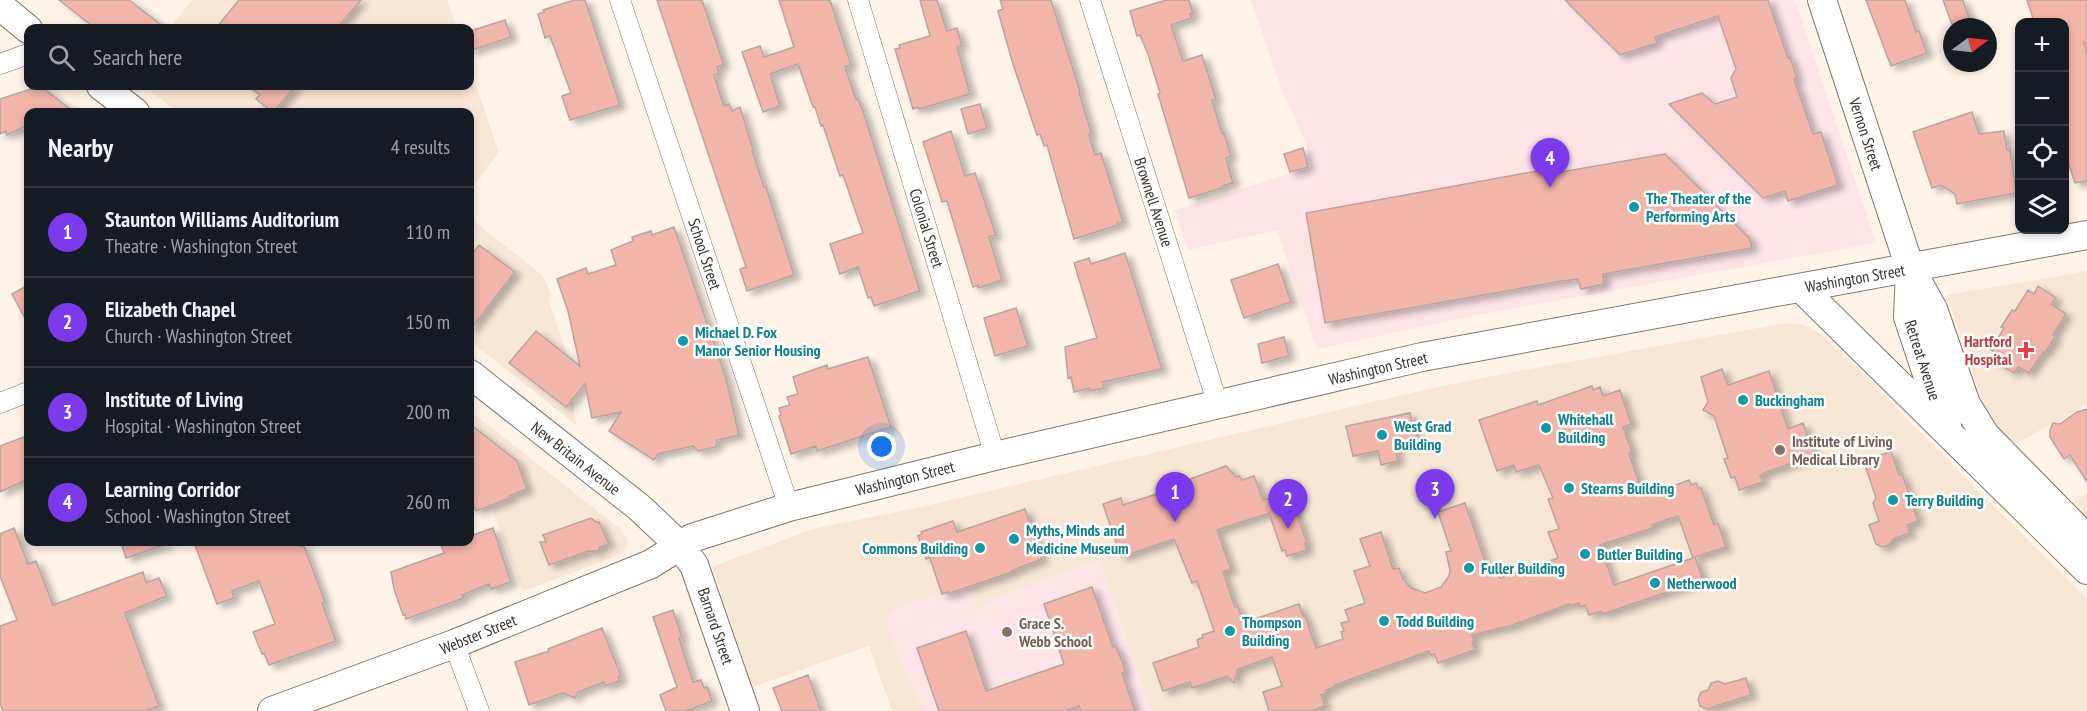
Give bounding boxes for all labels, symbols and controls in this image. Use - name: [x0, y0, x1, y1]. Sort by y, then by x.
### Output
- north arrow: [1943, 18, 1997, 72]
- map controls: [2015, 18, 2069, 234]
- button: +: [2015, 18, 2069, 72]
- search box: [24, 24, 474, 90]
- icon: search: [45, 41, 78, 74]
- text: Search here: [93, 43, 182, 71]
- button: −: [2015, 72, 2069, 126]
- street label: Vernon Street: [1845, 94, 1887, 173]
- button: locate: [2015, 126, 2069, 180]
- text: Nearby: [48, 131, 113, 164]
- text: 4 results: [391, 134, 450, 160]
- pin: 4: [1530, 138, 1570, 188]
- street label: Brownell Avenue: [1130, 155, 1178, 249]
- button: layers: [2015, 180, 2069, 234]
- street label: Colonial Street: [906, 186, 949, 270]
- place label: The Theater of the Performing Arts: [1646, 188, 1751, 226]
- marker: The Theater of the Performing Arts: [1627, 200, 1641, 214]
- text: Staunton Williams Auditorium: [105, 205, 339, 233]
- street label: School Street: [684, 216, 726, 293]
- text: 1: [63, 219, 72, 245]
- text: 110 m: [406, 219, 450, 245]
- text: Theatre · Washington Street: [105, 233, 297, 259]
- street label: Washington Street: [1803, 259, 1907, 297]
- text: Elizabeth Chapel: [105, 295, 236, 323]
- text: 2: [63, 309, 72, 335]
- text: 150 m: [406, 309, 450, 335]
- street label: Retreat Avenue: [1901, 317, 1945, 403]
- place label: Michael D. Fox Manor Senior Housing: [695, 322, 821, 360]
- text: Church · Washington Street: [105, 323, 292, 349]
- place label: Hartford Hospital: [1964, 331, 2012, 369]
- marker: Michael D. Fox Manor Senior Housing: [676, 334, 690, 348]
- marker: Hartford Hospital: [2017, 341, 2035, 359]
- street label: Washington Street: [1326, 347, 1430, 389]
- text: Institute of Living: [105, 385, 243, 413]
- place label: Buckingham: [1755, 390, 1824, 410]
- marker: Buckingham: [1736, 393, 1750, 407]
- text: 3: [63, 399, 72, 425]
- text: 200 m: [406, 399, 450, 425]
- place label: Whitehall Building: [1557, 409, 1613, 447]
- text: Hospital · Washington Street: [105, 413, 301, 439]
- place label: West Grad Building: [1393, 416, 1451, 454]
- street label: New Britain Avenue: [527, 417, 625, 499]
- marker: Whitehall Building: [1539, 421, 1553, 435]
- marker: West Grad Building: [1375, 428, 1389, 442]
- place label: Institute of Living Medical Library: [1792, 431, 1893, 469]
- your location: [867, 432, 896, 461]
- marker: Institute of Living Medical Library: [1773, 443, 1787, 457]
- street label: Washington Street: [853, 456, 957, 500]
- pin: 3: [1416, 470, 1454, 519]
- pin: 1: [1156, 472, 1194, 522]
- text: Learning Corridor: [105, 475, 240, 503]
- place label: Stearns Building: [1581, 478, 1674, 498]
- pin: 2: [1268, 480, 1308, 529]
- marker: Stearns Building: [1562, 481, 1576, 495]
- text: 4: [63, 489, 72, 515]
- text: 260 m: [406, 489, 450, 515]
- place label: Terry Building: [1905, 490, 1984, 510]
- marker: Terry Building: [1886, 493, 1900, 507]
- text: School · Washington Street: [105, 503, 290, 529]
- place label: Myths, Minds and Medicine Museum: [1026, 520, 1129, 558]
- marker: Myths, Minds and Medicine Museum: [1007, 532, 1021, 546]
- place label: Commons Building: [862, 538, 968, 558]
- marker: Commons Building: [973, 541, 987, 555]
- place label: Butler Building: [1597, 544, 1683, 564]
- marker: Butler Building: [1578, 547, 1592, 561]
- place label: Fuller Building: [1481, 558, 1565, 578]
- marker: Fuller Building: [1462, 561, 1476, 575]
- place label: Netherwood: [1667, 573, 1737, 593]
- marker: Netherwood: [1648, 576, 1662, 590]
- street label: Barnard Street: [694, 585, 739, 667]
- street label: Webster Street: [437, 609, 520, 658]
- place label: Todd Building: [1396, 611, 1474, 631]
- place label: Thompson Building: [1242, 612, 1302, 650]
- place label: Grace S. Webb School: [1018, 613, 1092, 651]
- marker: Todd Building: [1377, 614, 1391, 628]
- marker: Thompson Building: [1223, 624, 1237, 638]
- marker: Grace S. Webb School: [1000, 625, 1014, 639]

